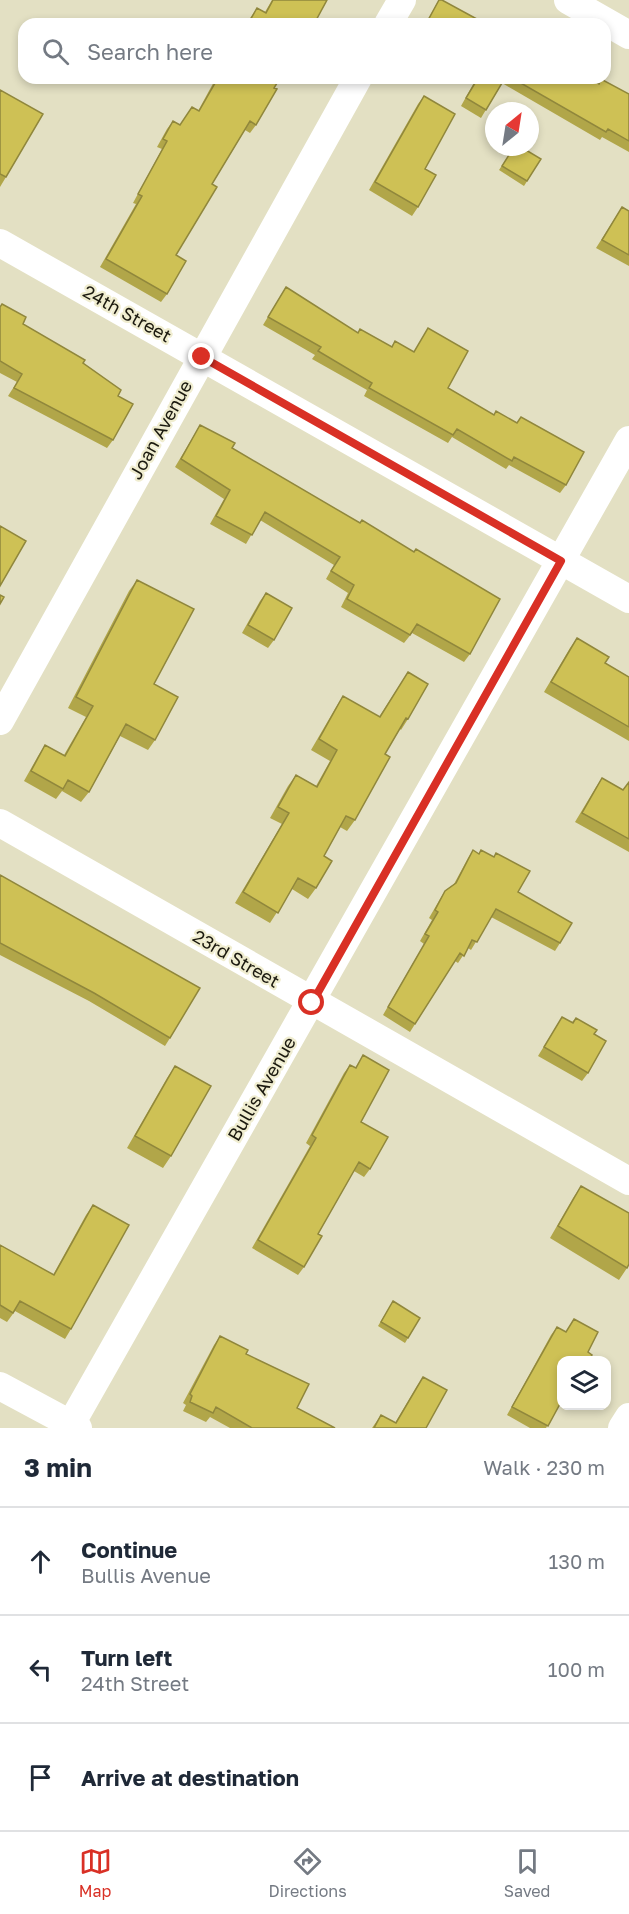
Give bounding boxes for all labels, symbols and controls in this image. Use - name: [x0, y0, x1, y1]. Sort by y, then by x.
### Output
- search box: [18, 18, 611, 84]
- icon: search: [39, 35, 72, 68]
- text: Search here: [87, 38, 213, 65]
- north arrow: [485, 102, 539, 156]
- street label: 24th Street: [80, 280, 175, 346]
- route end: [188, 343, 214, 369]
- street label: Joan Avenue: [124, 376, 196, 483]
- street label: 23rd Street: [189, 924, 284, 992]
- route start: [298, 989, 324, 1015]
- street label: Bullis Avenue: [222, 1032, 300, 1145]
- map controls: [557, 1356, 611, 1410]
- button: layers: [557, 1356, 611, 1410]
- text: 3 min: [24, 1452, 92, 1483]
- text: Walk · 230 m: [483, 1455, 605, 1479]
- text: Continue: [81, 1536, 177, 1563]
- icon: ahead: [24, 1545, 57, 1578]
- text: 130 m: [549, 1549, 605, 1573]
- text: Bullis Avenue: [81, 1563, 211, 1587]
- text: Turn left: [81, 1644, 172, 1671]
- icon: left: [24, 1653, 57, 1686]
- text: 100 m: [548, 1657, 605, 1681]
- text: 24th Street: [81, 1671, 189, 1695]
- icon: arrive: [24, 1761, 57, 1794]
- text: Arrive at destination: [81, 1764, 299, 1791]
- tab: Map: [79, 1845, 112, 1901]
- tab: Directions: [269, 1845, 347, 1901]
- tab: Saved: [504, 1845, 550, 1901]

